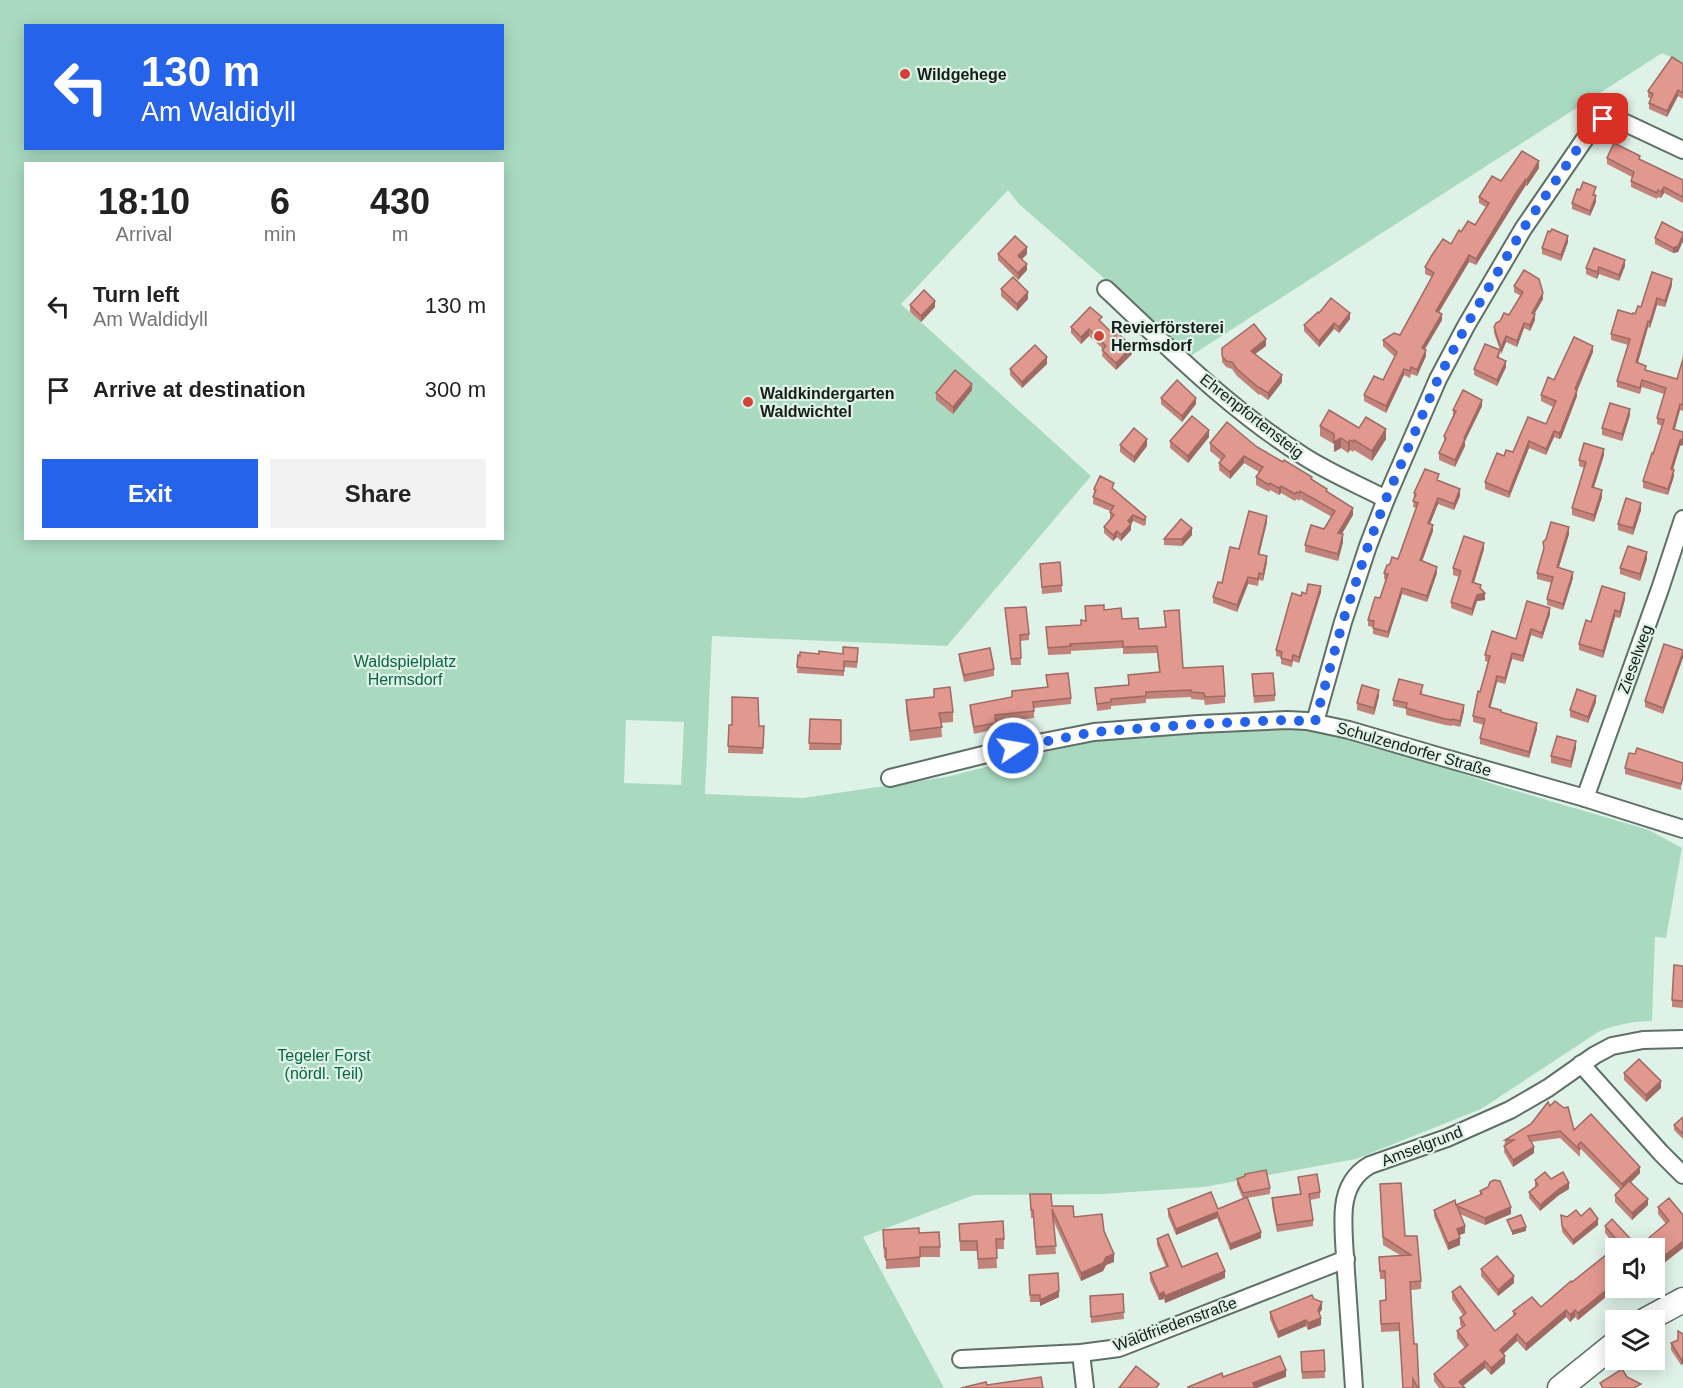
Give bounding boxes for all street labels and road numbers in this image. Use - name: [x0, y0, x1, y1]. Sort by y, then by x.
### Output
- street label: Ehrenpfortensteig: [1197, 370, 1307, 462]
- street label: Zieselweg: [1615, 622, 1655, 696]
- street label: Schulzendorfer Straße: [1335, 719, 1493, 779]
- street label: Amselgrund: [1379, 1123, 1465, 1169]
- street label: Waldfriedenstraße: [1111, 1294, 1239, 1354]

